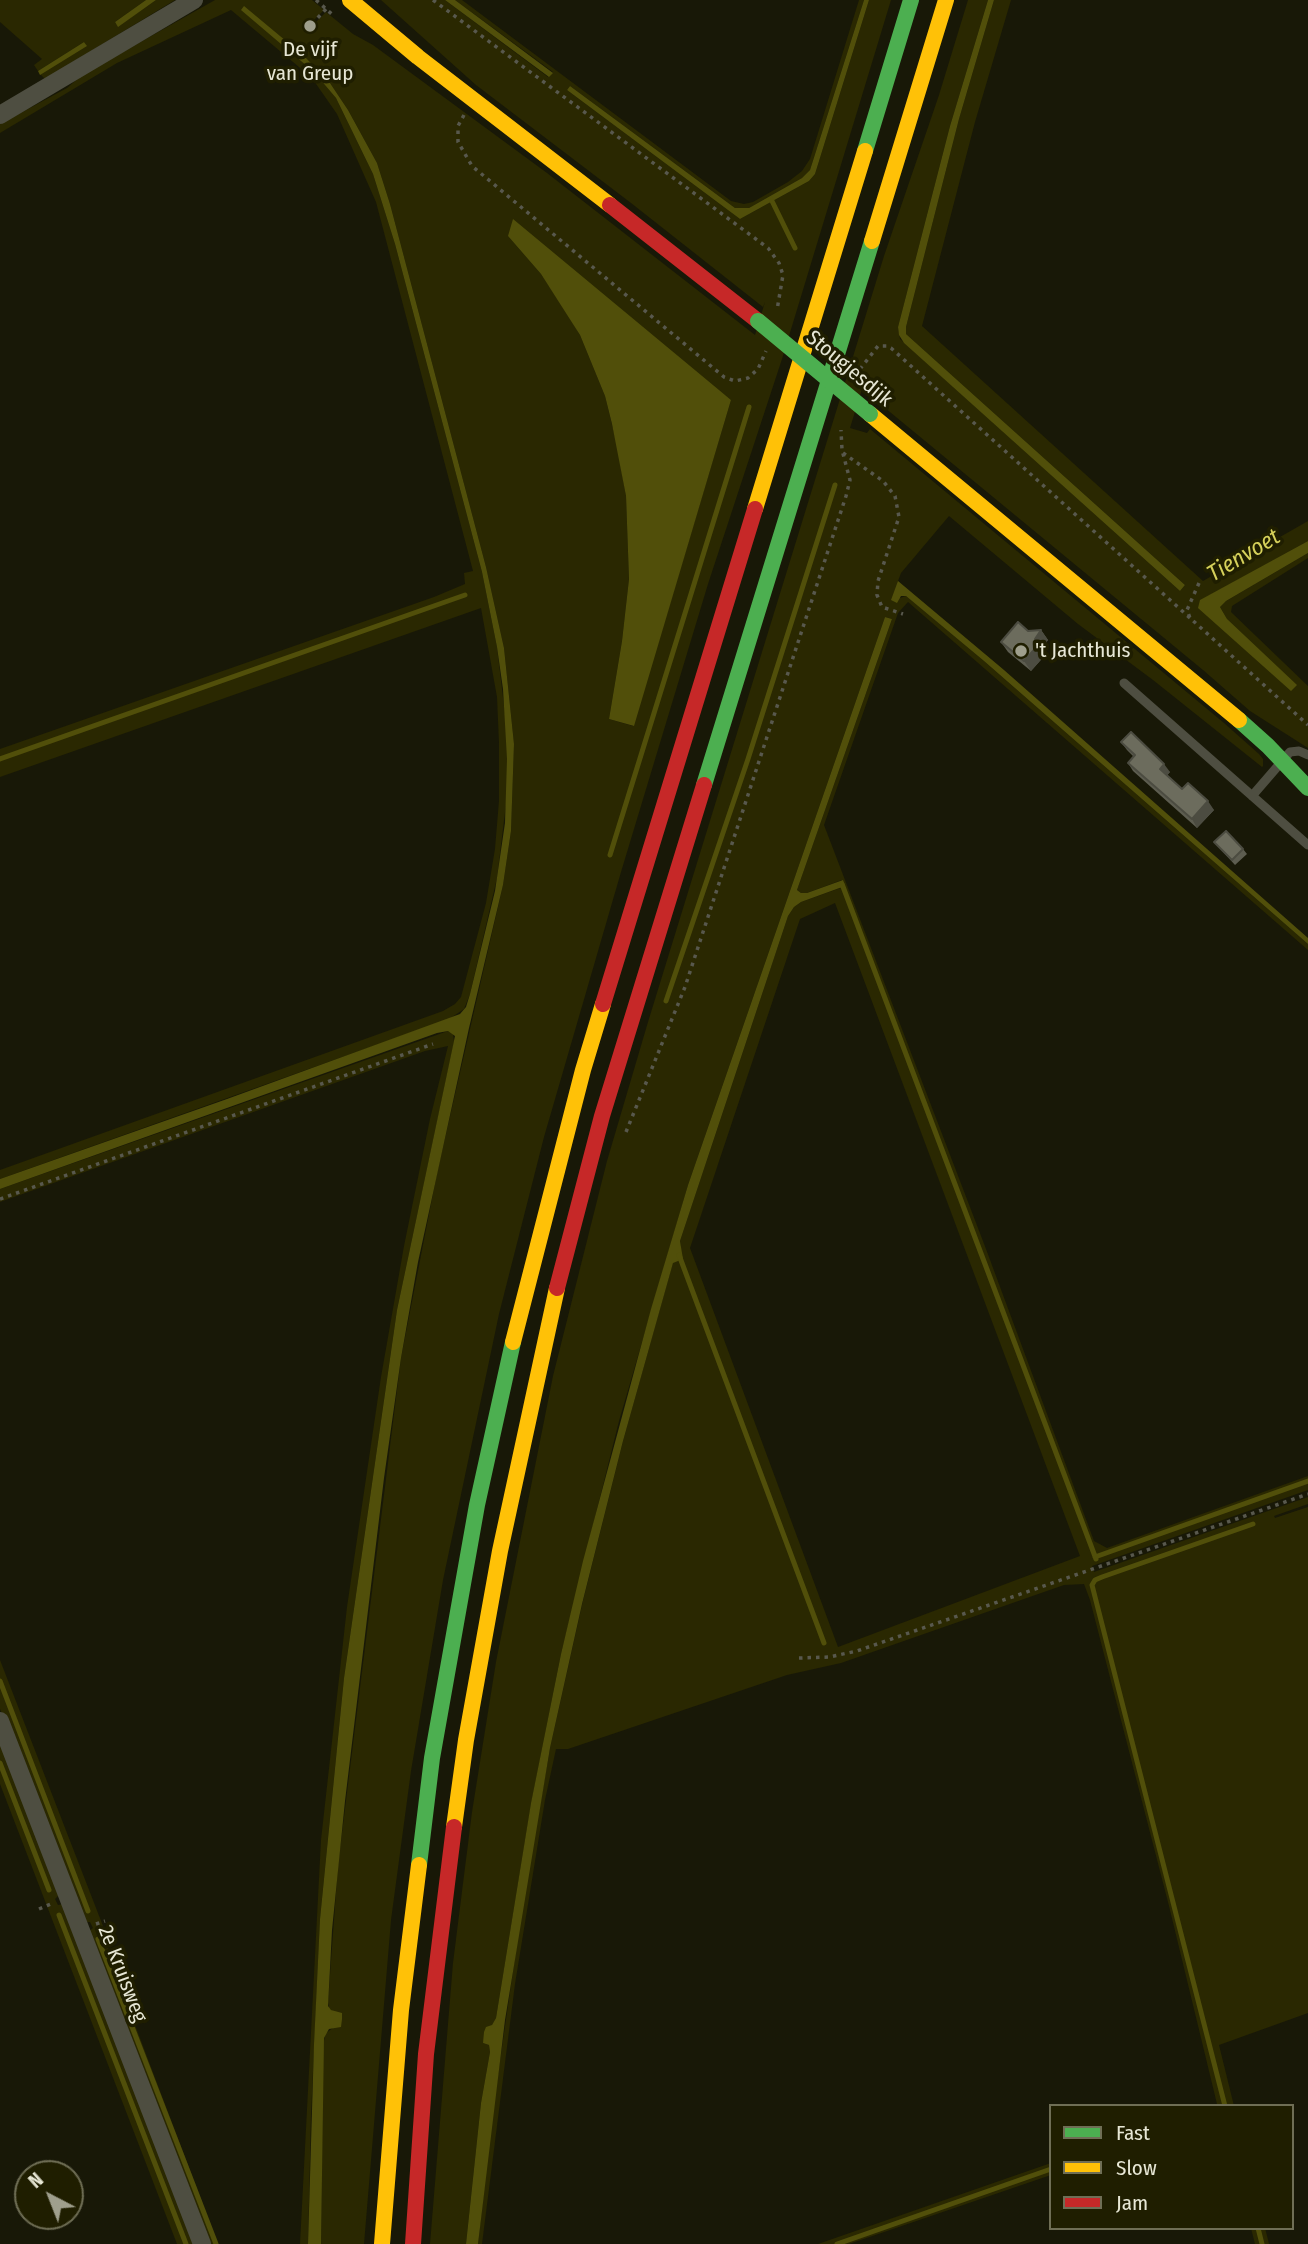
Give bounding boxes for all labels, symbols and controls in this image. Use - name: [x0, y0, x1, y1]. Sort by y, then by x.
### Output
- marker: De vijf van Greup: [302, 18, 318, 34]
- place label: De vijf van Greup: [267, 37, 353, 87]
- street label: Stougjesdijk: [801, 326, 897, 412]
- water label: Tienvoet: [1203, 524, 1285, 588]
- place label: 't Jachthuis: [1035, 638, 1131, 664]
- marker: 't Jachthuis: [1013, 643, 1029, 659]
- street label: 2e Kruisweg: [92, 1922, 152, 2026]
- legend: [1049, 2104, 1294, 2230]
- text: Fast: [1116, 2120, 1150, 2146]
- text: Slow: [1116, 2155, 1157, 2181]
- north arrow: [14, 2160, 84, 2230]
- text: N: [24, 2168, 48, 2193]
- text: Jam: [1116, 2190, 1148, 2216]

